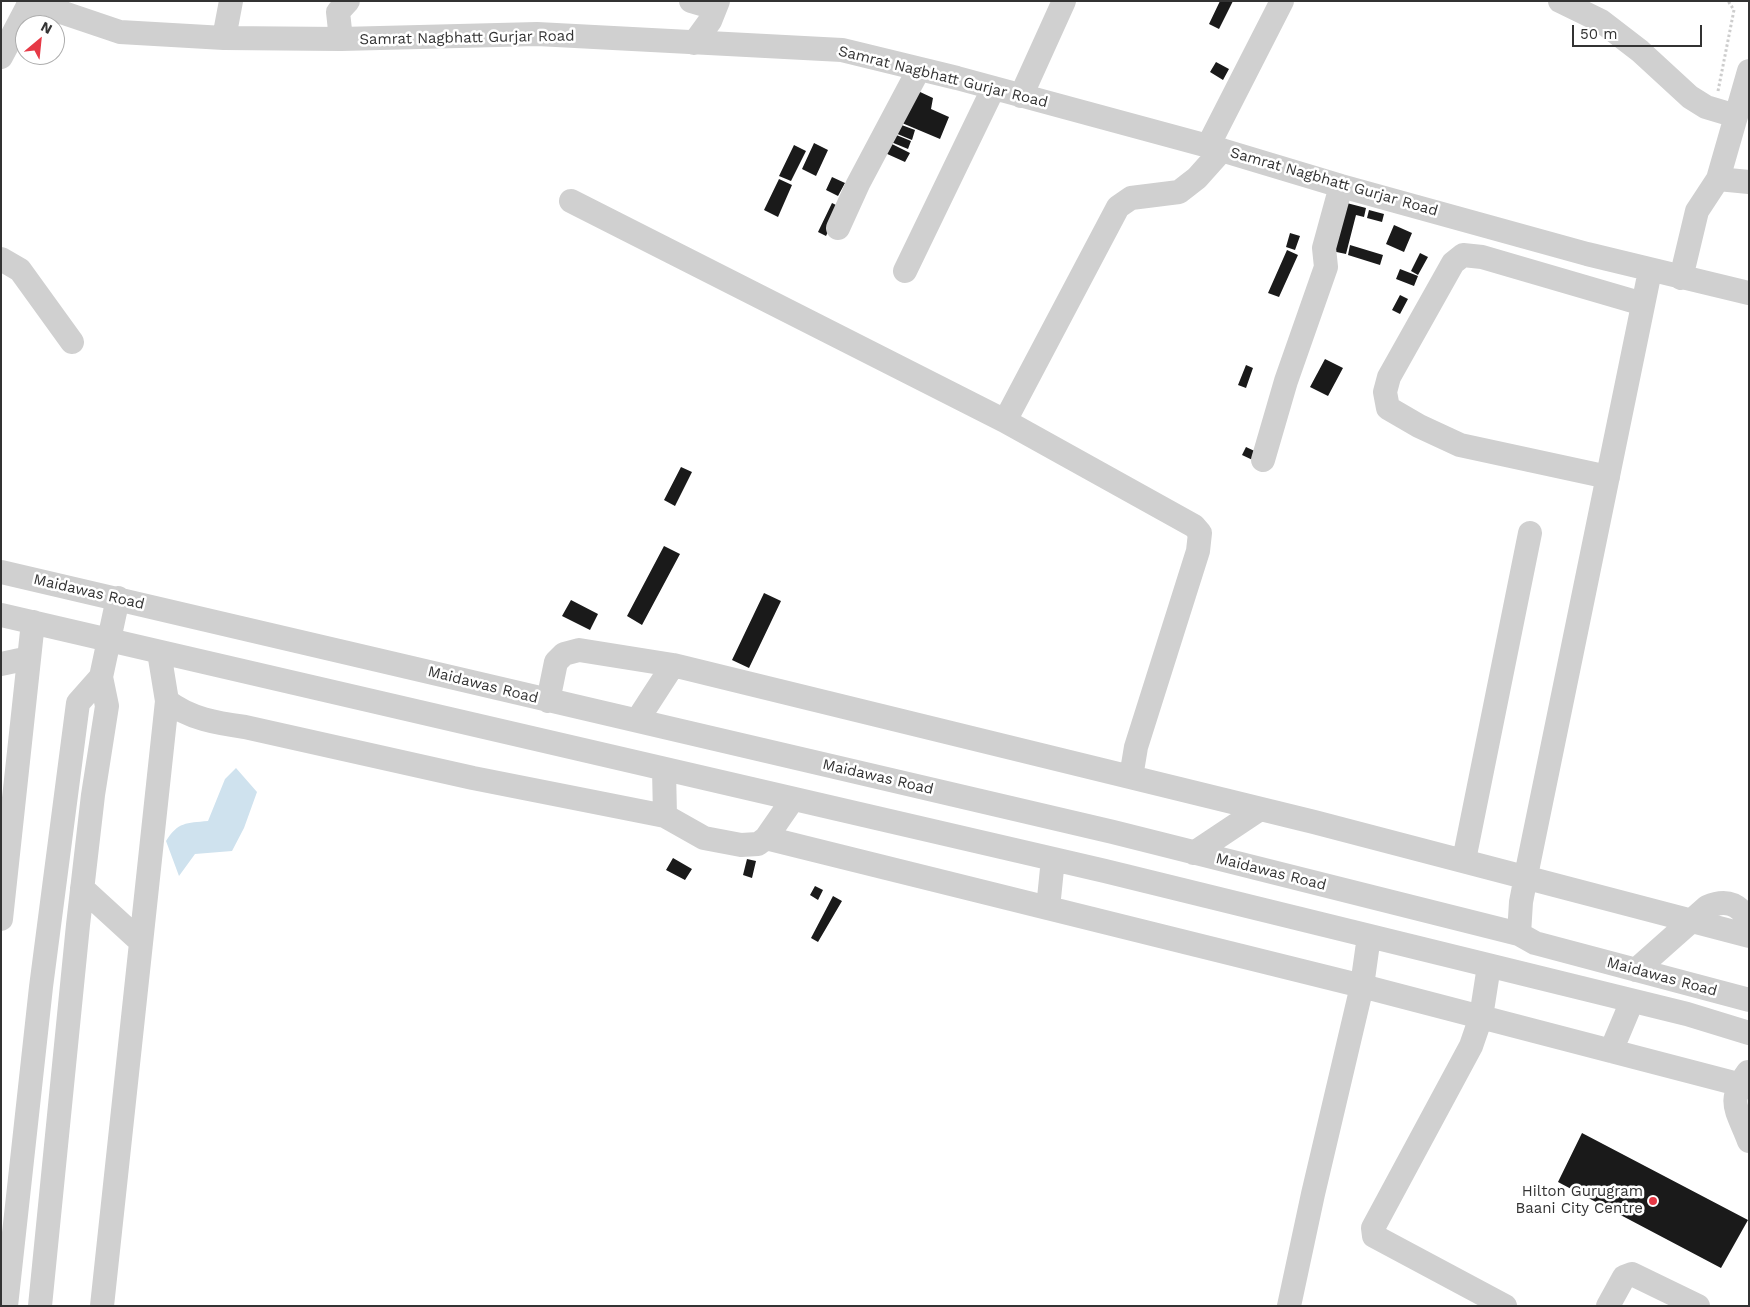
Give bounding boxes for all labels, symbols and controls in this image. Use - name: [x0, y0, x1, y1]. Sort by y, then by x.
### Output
- north arrow: [15, 15, 65, 65]
- scale bar: [1575, 15, 1705, 47]
- text: N: [38, 18, 55, 37]
- text: 50 m: [1580, 25, 1617, 43]
- street label: Samrat Nagbhatt Gurjar Road: [359, 27, 575, 49]
- street label: Samrat Nagbhatt Gurjar Road: [836, 42, 1050, 112]
- street label: Samrat Nagbhatt Gurjar Road: [1228, 144, 1440, 220]
- street label: Maidawas Road: [32, 570, 146, 614]
- street label: Maidawas Road: [426, 663, 540, 707]
- street label: Maidawas Road: [821, 755, 935, 799]
- street label: Maidawas Road: [1214, 850, 1328, 894]
- street label: Maidawas Road: [1605, 954, 1719, 1000]
- place label: Hilton Gurugram Baani City Centre: [1515, 1183, 1643, 1218]
- marker: Hilton Gurugram Baani City Centre: [1647, 1195, 1659, 1207]

